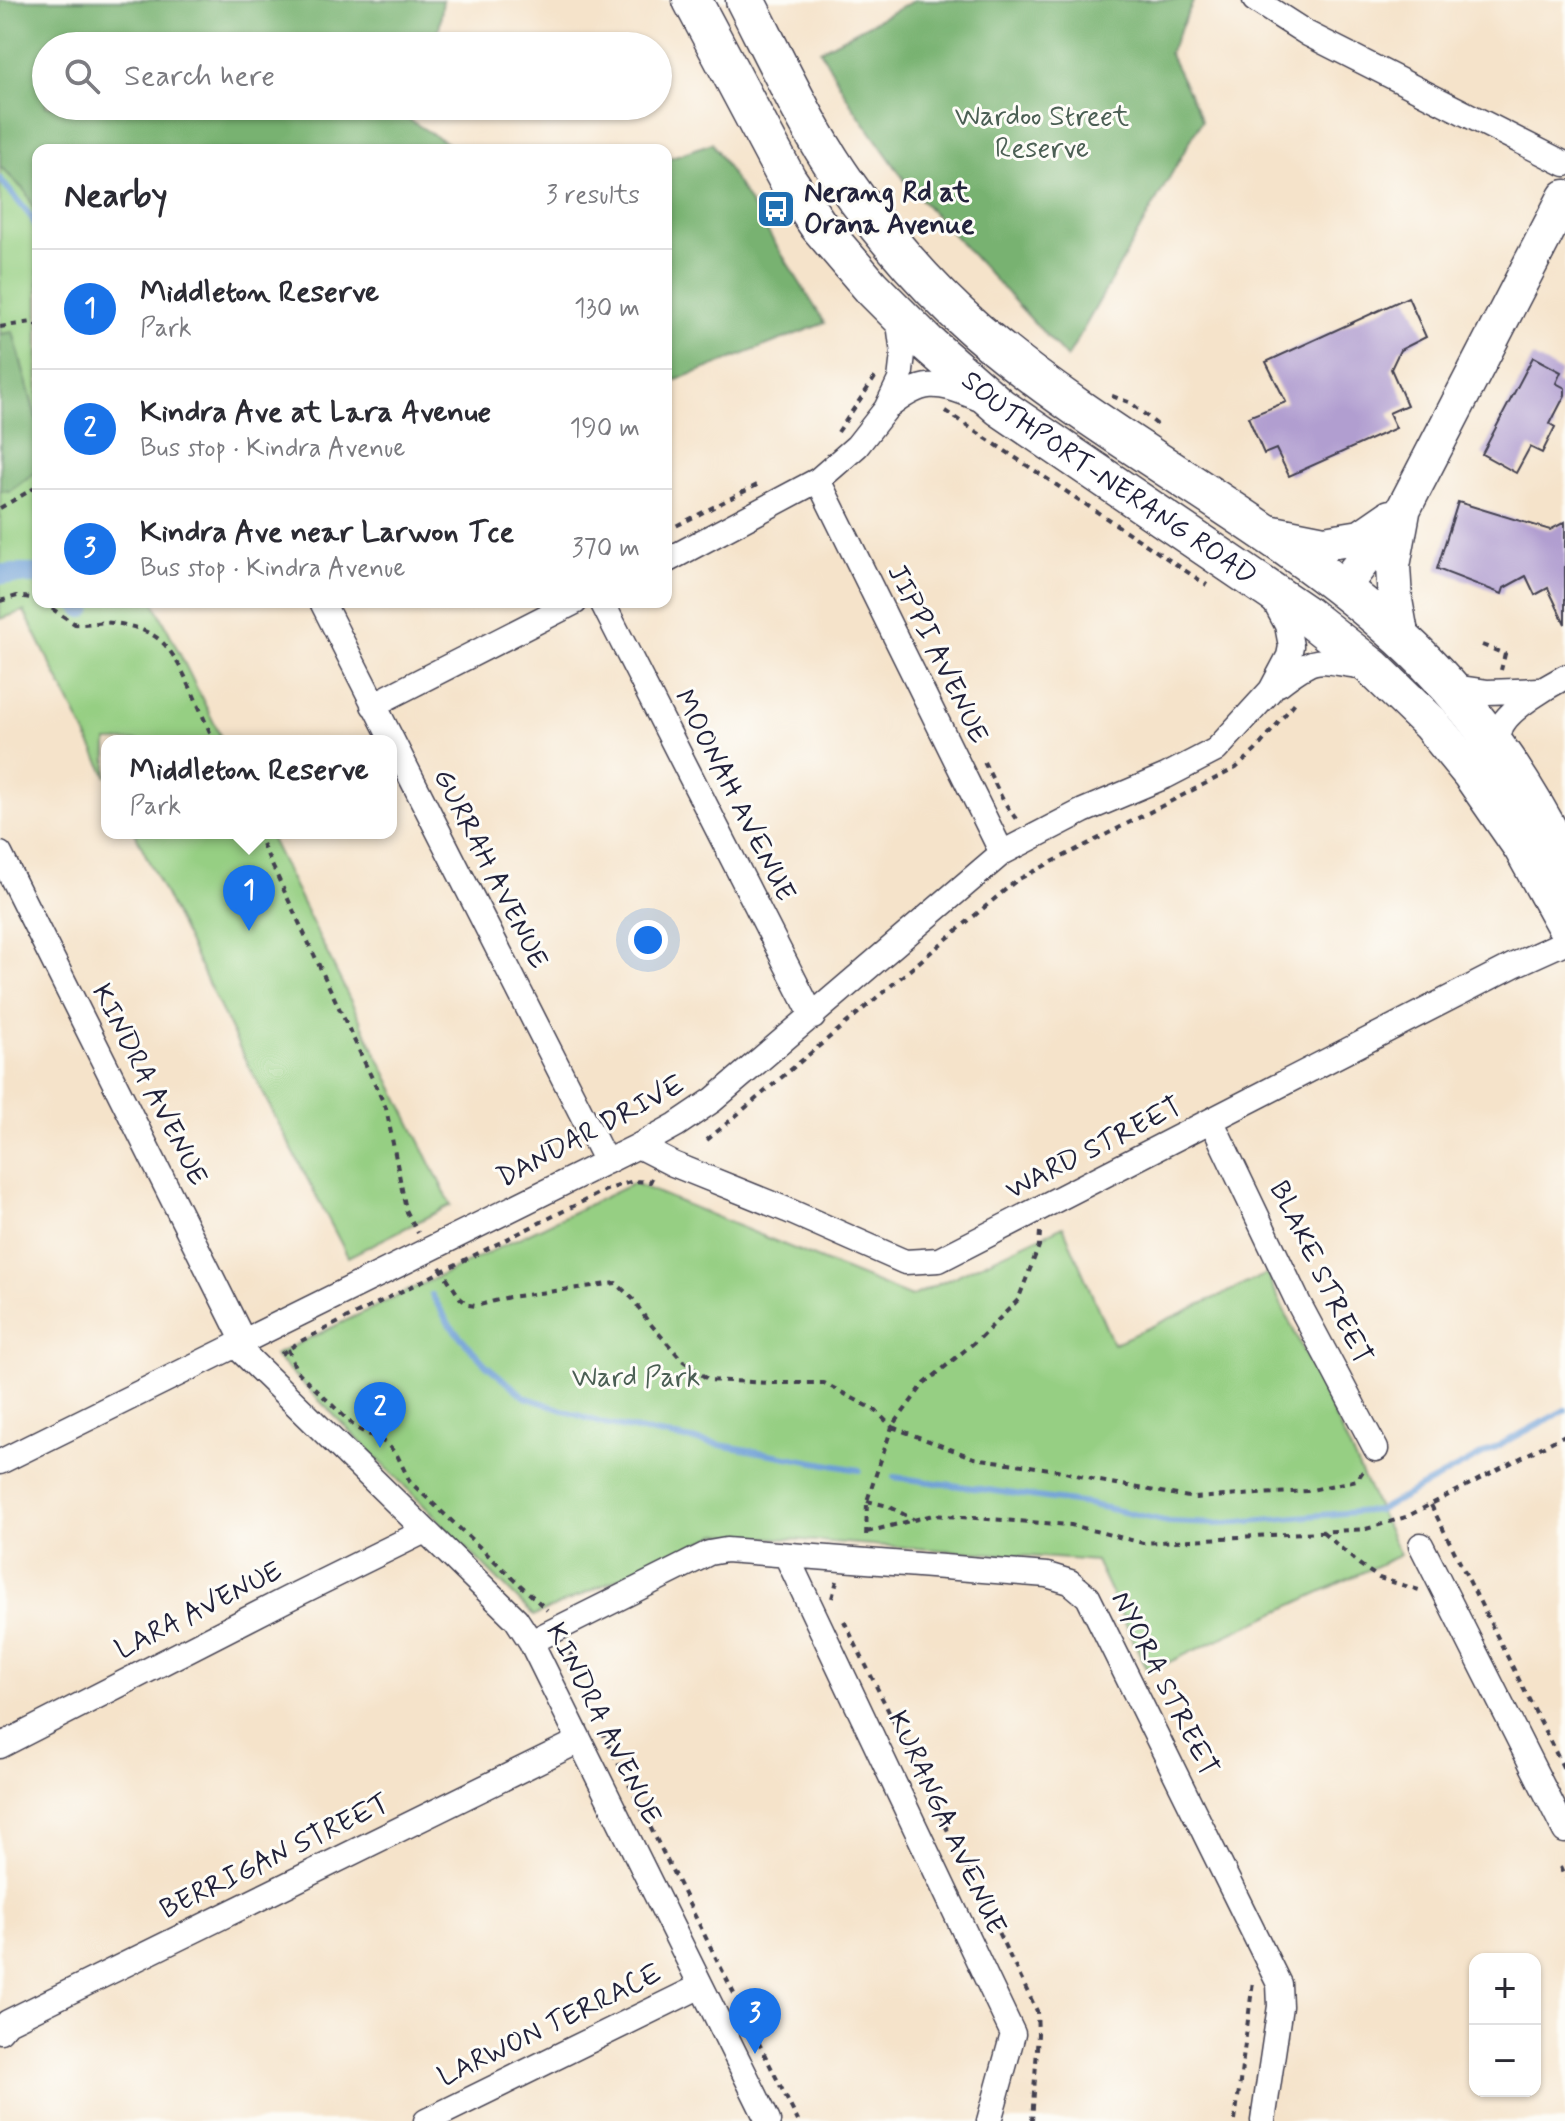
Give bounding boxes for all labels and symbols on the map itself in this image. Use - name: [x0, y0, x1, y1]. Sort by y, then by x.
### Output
- park label: Wardoo Street Reserve: [955, 99, 1130, 168]
- place label: Nerang Rd at Orana Avenue: [804, 175, 975, 244]
- bus stop icon: Nerang Rd at Orana Avenue: [755, 188, 797, 230]
- street label: SOUTHPORT-NERANG ROAD: [953, 363, 1264, 595]
- street label: JIPPI AVENUE: [878, 558, 996, 750]
- street label: MOONAH AVENUE: [665, 684, 803, 908]
- street label: GURRAH AVENUE: [424, 763, 556, 975]
- pin: 1: [223, 865, 275, 931]
- your location: [628, 920, 668, 960]
- street label: KINDRA AVENUE: [82, 978, 216, 1192]
- street label: DANDAR DRIVE: [491, 1067, 691, 1197]
- street label: WARD STREET: [1000, 1089, 1188, 1209]
- street label: BLAKE STREET: [1260, 1175, 1380, 1371]
- park label: Ward Park: [572, 1360, 700, 1397]
- pin: 2: [354, 1382, 406, 1448]
- street label: LARA AVENUE: [109, 1553, 289, 1669]
- street label: NYORA STREET: [1101, 1585, 1227, 1783]
- street label: KINDRA AVENUE: [536, 1617, 670, 1831]
- street label: KURANGA AVENUE: [878, 1705, 1014, 1941]
- street label: BERRIGAN STREET: [154, 1785, 396, 1929]
- street label: LARWON TERRACE: [432, 1956, 668, 2096]
- pin: 3: [729, 1988, 781, 2054]

